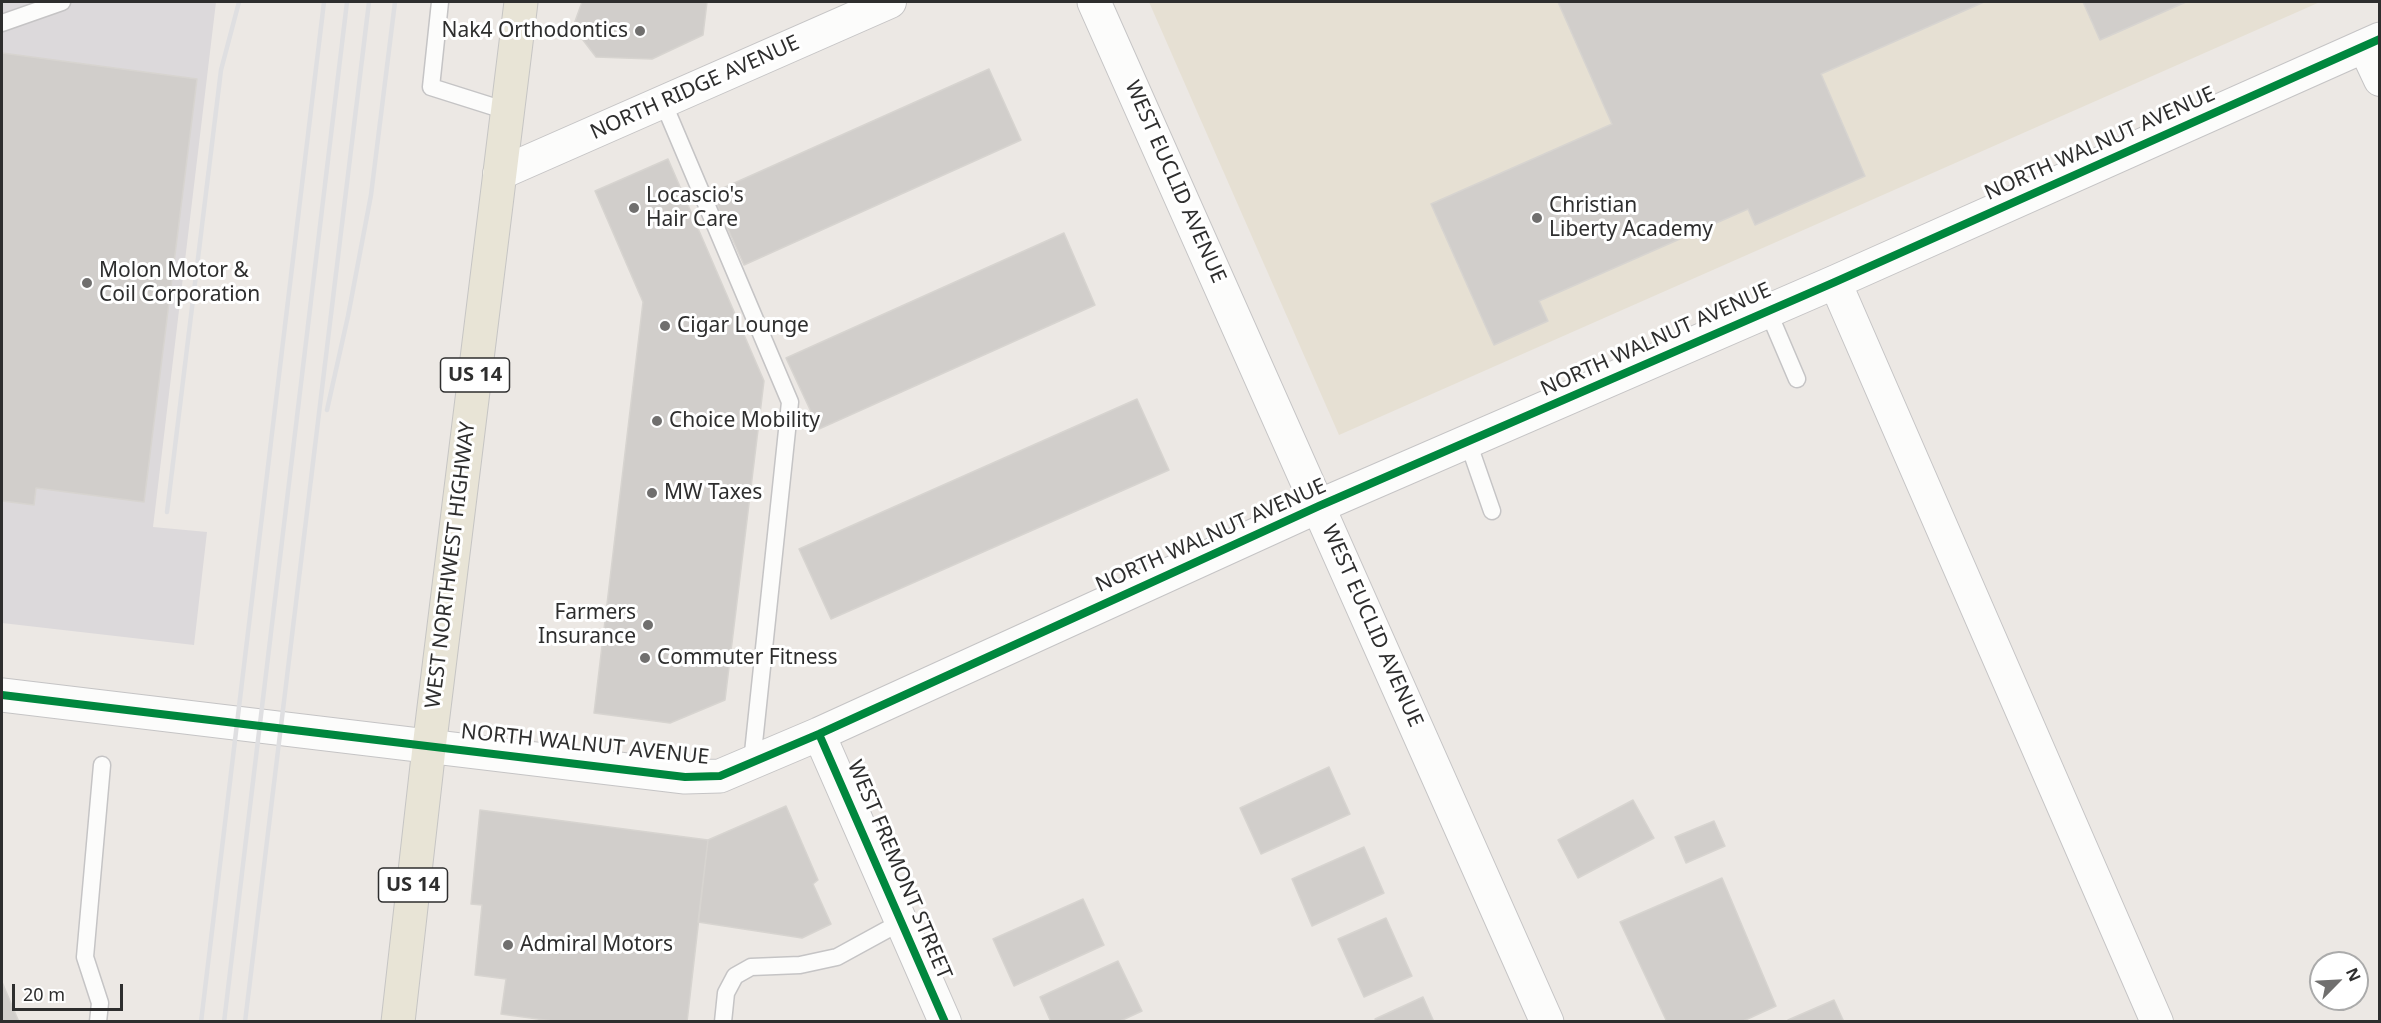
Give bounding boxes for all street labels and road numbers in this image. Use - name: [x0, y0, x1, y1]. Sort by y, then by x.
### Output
- street label: NORTH RIDGE AVENUE: [587, 31, 803, 145]
- street label: WEST EUCLID AVENUE: [1119, 77, 1231, 287]
- street label: NORTH WALNUT AVENUE: [1981, 82, 2219, 206]
- street label: NORTH WALNUT AVENUE: [1537, 278, 1775, 402]
- road number: US 14: [440, 358, 510, 392]
- street label: WEST NORTHWEST HIGHWAY: [421, 420, 481, 710]
- street label: NORTH WALNUT AVENUE: [1092, 474, 1330, 598]
- street label: WEST EUCLID AVENUE: [1316, 521, 1428, 731]
- street label: NORTH WALNUT AVENUE: [460, 719, 710, 771]
- street label: WEST FREMONT STREET: [841, 757, 957, 983]
- road number: US 14: [378, 868, 448, 902]

